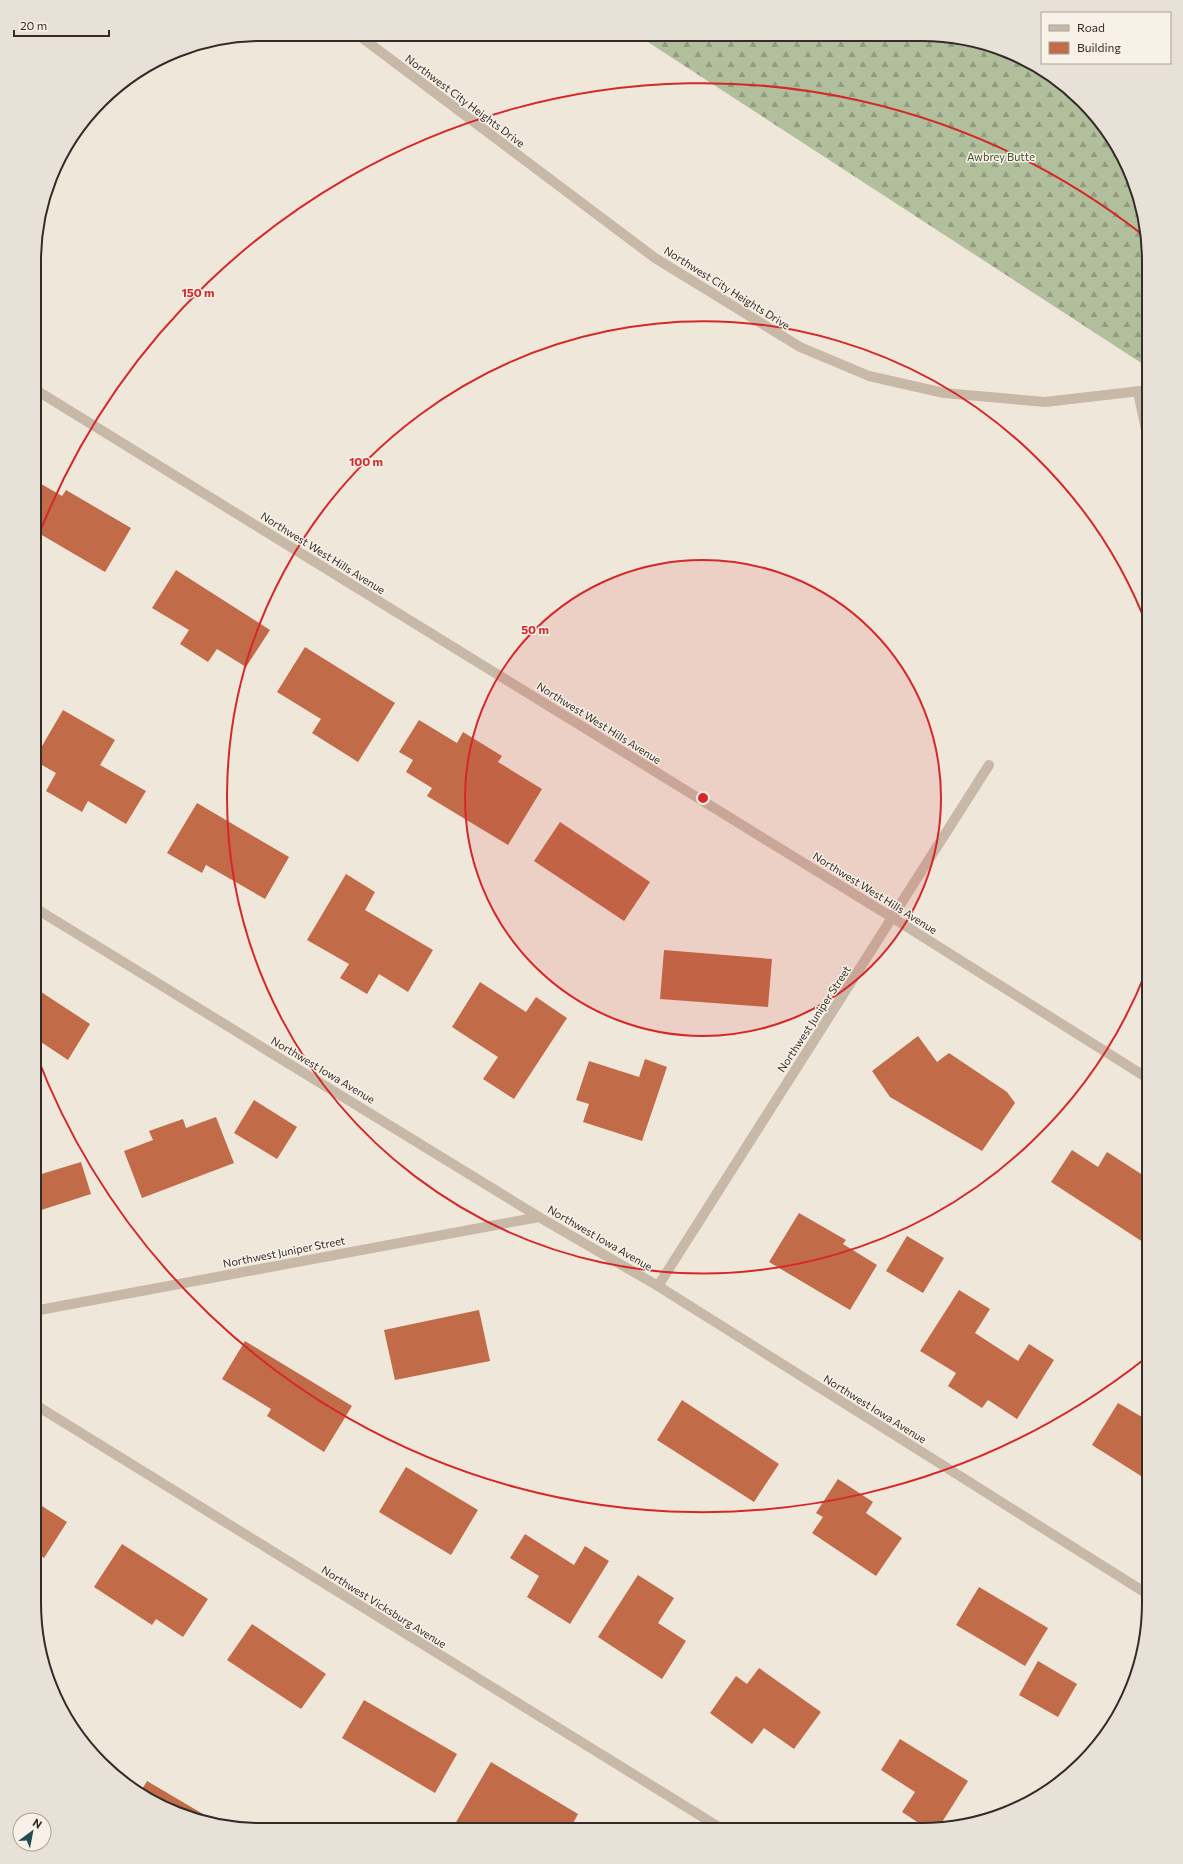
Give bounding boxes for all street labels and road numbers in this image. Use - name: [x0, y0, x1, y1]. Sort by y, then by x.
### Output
- street label: Northwest City Heights Drive: [403, 51, 528, 150]
- street label: Northwest City Heights Drive: [662, 243, 793, 332]
- street label: Northwest West Hills Avenue: [259, 509, 388, 596]
- street label: Northwest West Hills Avenue: [535, 679, 664, 766]
- street label: Northwest West Hills Avenue: [811, 849, 940, 936]
- street label: Northwest Juniper Street: [774, 963, 854, 1075]
- street label: Northwest Iowa Avenue: [269, 1033, 378, 1106]
- street label: Northwest Iowa Avenue: [546, 1202, 655, 1273]
- street label: Northwest Juniper Street: [222, 1233, 347, 1271]
- street label: Northwest Iowa Avenue: [822, 1372, 929, 1446]
- street label: Northwest Vicksburg Avenue: [320, 1563, 449, 1650]

